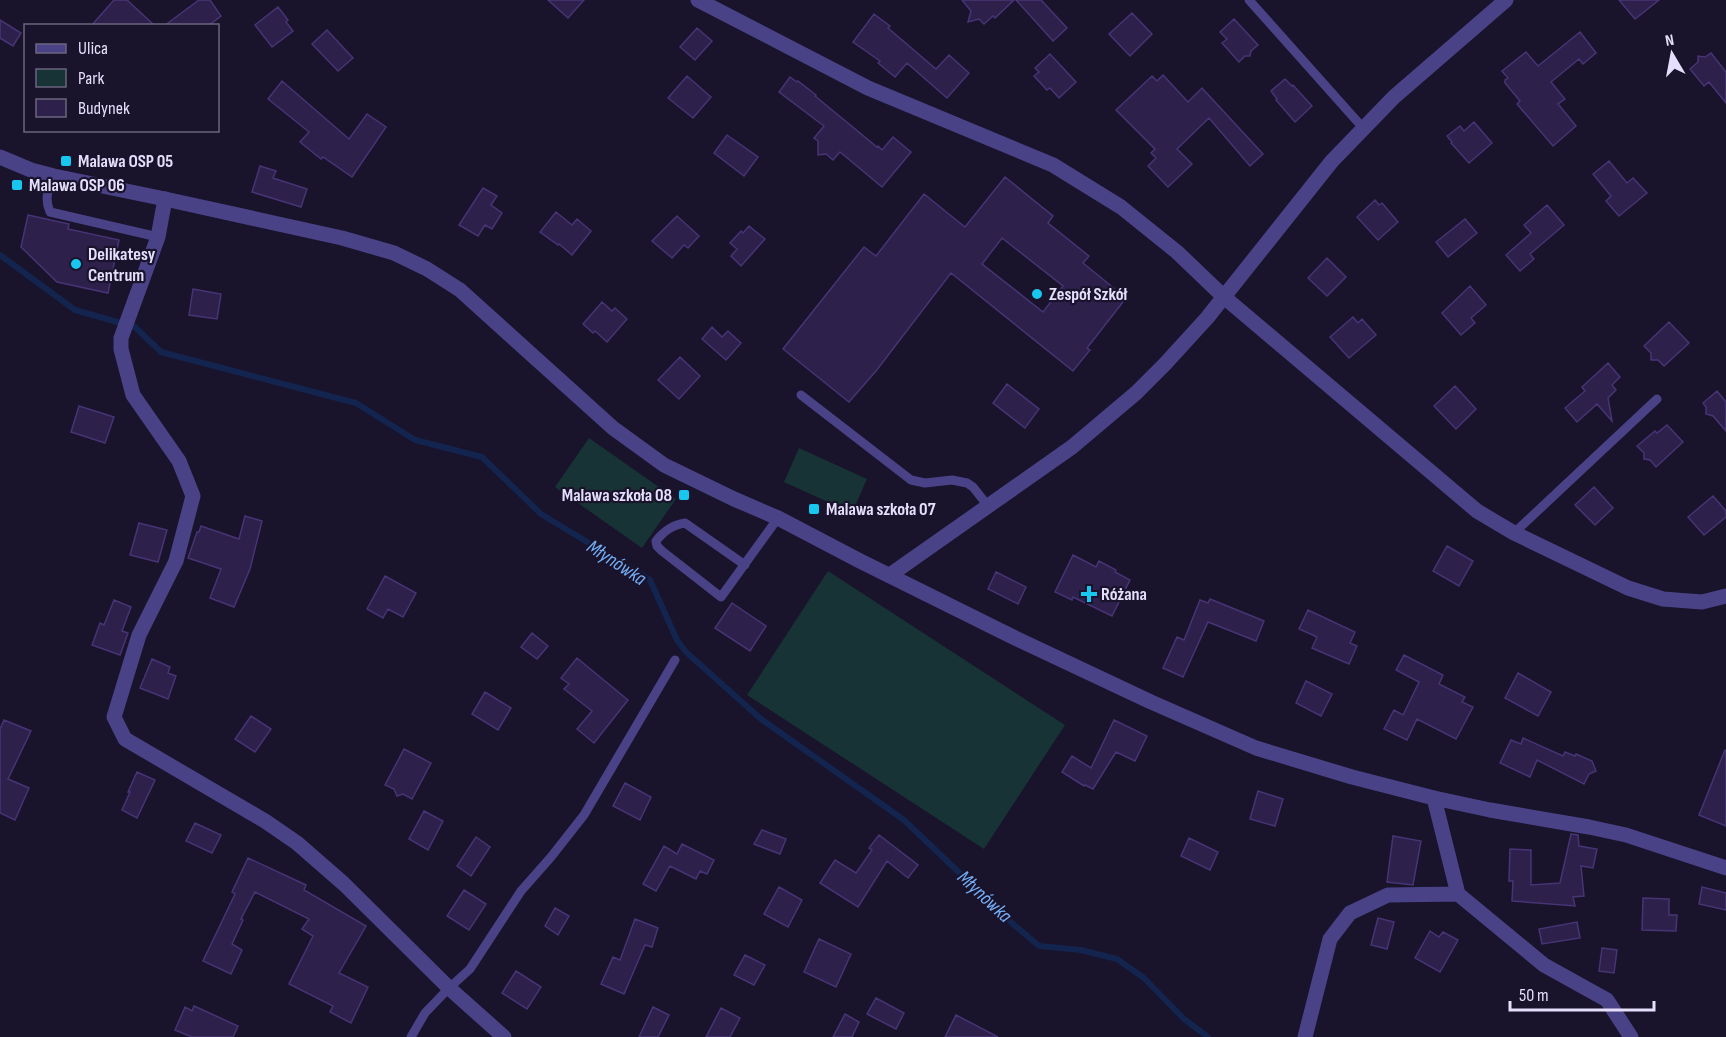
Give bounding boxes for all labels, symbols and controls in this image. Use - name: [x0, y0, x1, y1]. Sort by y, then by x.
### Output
- legend: [24, 24, 219, 132]
- north arrow: [1642, 24, 1702, 84]
- text: N: [1664, 31, 1676, 51]
- text: Ulica: [78, 38, 108, 59]
- text: Park: [78, 68, 104, 89]
- text: Budynek: [78, 98, 130, 119]
- place label: Malawa OSP 05: [78, 151, 173, 172]
- marker: Malawa OSP 05: [59, 154, 73, 168]
- place label: Malawa OSP 06: [29, 175, 125, 196]
- marker: Malawa OSP 06: [10, 178, 24, 192]
- place label: Delikatesy Centrum: [88, 244, 156, 286]
- marker: Delikatesy Centrum: [69, 257, 83, 271]
- place label: Zespół Szkół: [1049, 284, 1127, 305]
- marker: Zespół Szkół: [1030, 287, 1044, 301]
- place label: Malawa szkoła 08: [562, 485, 672, 506]
- marker: Malawa szkoła 08: [677, 488, 691, 502]
- place label: Malawa szkoła 07: [826, 499, 936, 520]
- marker: Malawa szkoła 07: [807, 502, 821, 516]
- water label: Młynówka: [582, 535, 651, 591]
- place label: Różana: [1101, 584, 1147, 605]
- marker: Różana: [1082, 587, 1096, 601]
- water label: Młynówka: [952, 865, 1017, 928]
- scale bar: [1510, 974, 1654, 1012]
- text: 50 m: [1519, 985, 1549, 1006]

